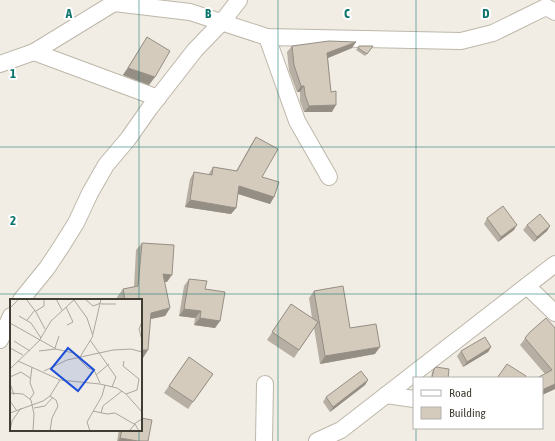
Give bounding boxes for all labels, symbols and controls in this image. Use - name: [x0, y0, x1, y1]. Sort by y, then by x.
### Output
- text: A: [65, 6, 73, 21]
- text: B: [205, 6, 212, 21]
- text: C: [344, 6, 350, 21]
- text: D: [482, 6, 490, 21]
- text: 1: [10, 66, 16, 81]
- text: 2: [10, 213, 16, 228]
- inset map: [10, 299, 142, 431]
- legend: [413, 377, 543, 429]
- text: Road: [449, 386, 472, 400]
- text: Building: [449, 406, 487, 420]

